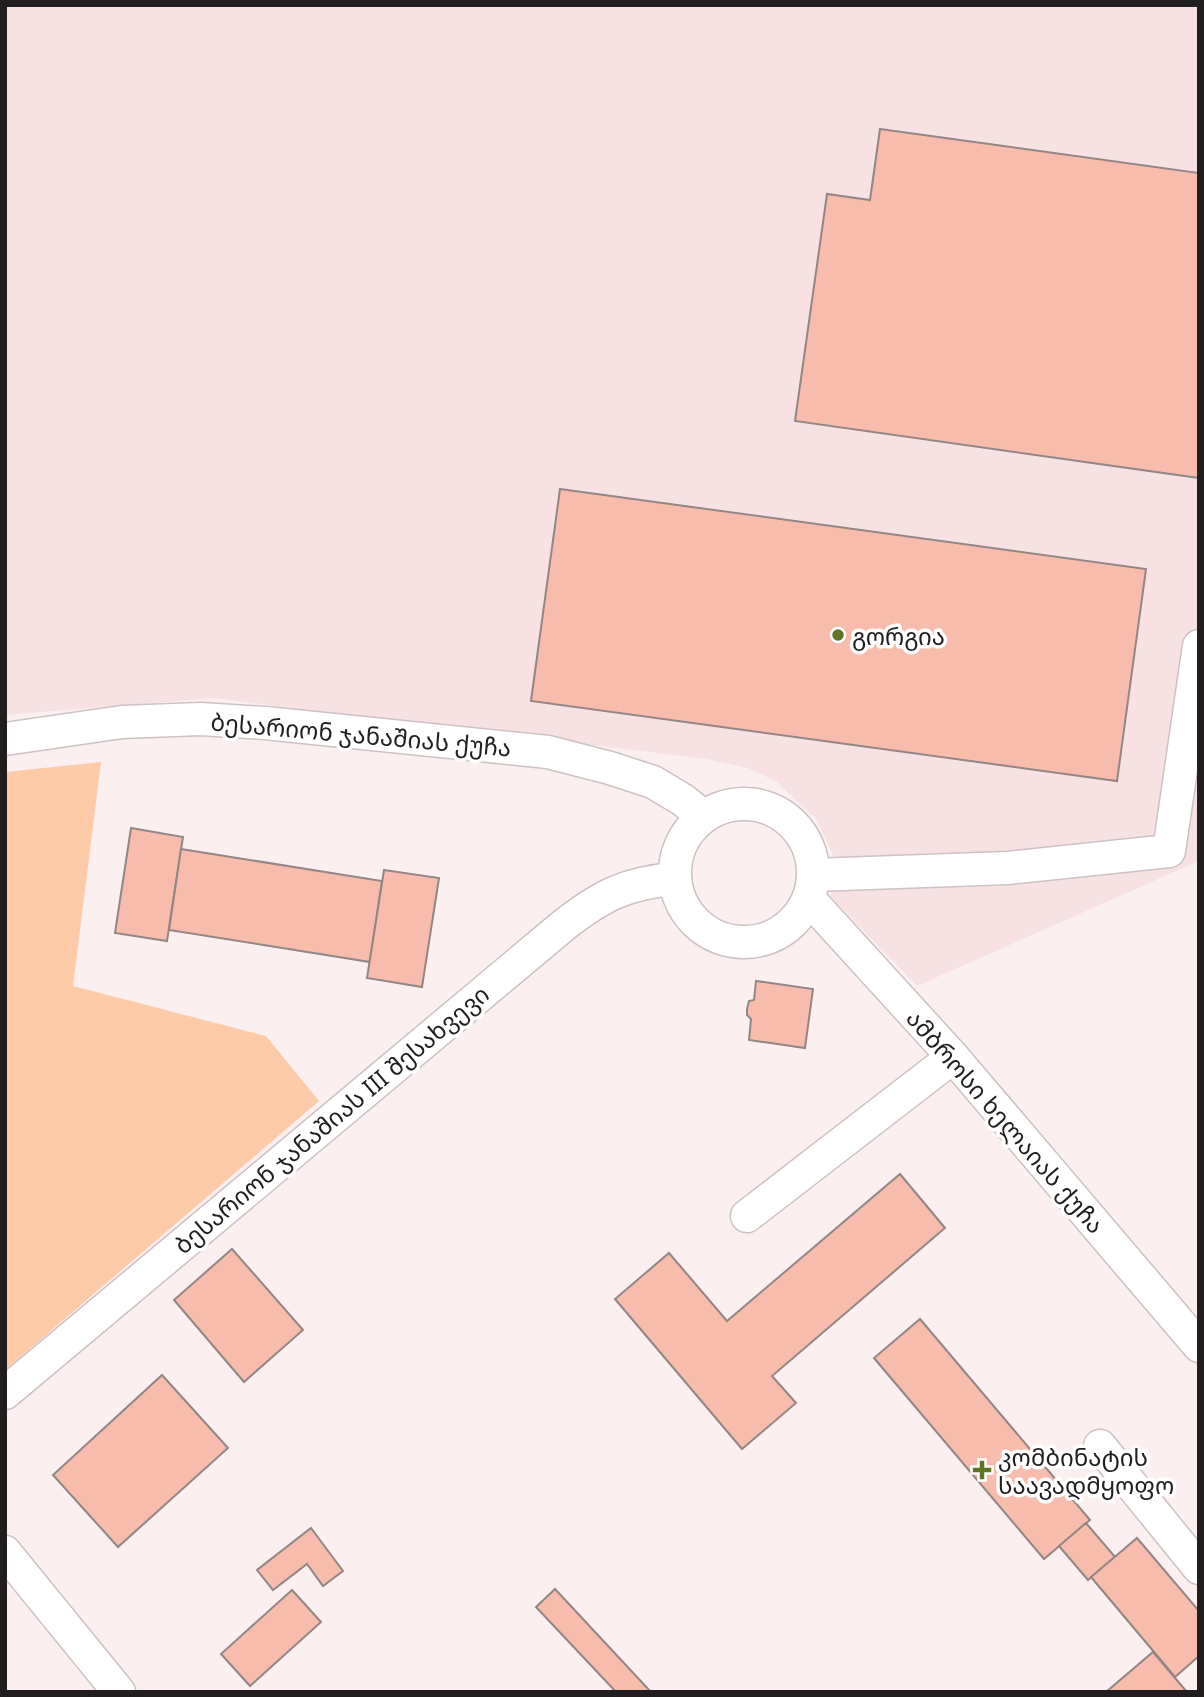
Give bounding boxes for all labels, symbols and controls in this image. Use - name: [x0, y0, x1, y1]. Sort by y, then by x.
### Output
- place label: გორგია: [852, 619, 945, 652]
- marker: გორგია: [830, 627, 846, 643]
- street label: ბესარიონ ჯანაშიას ქუჩა: [209, 704, 513, 764]
- street label: ბესარიონ ჯანაშიას III შესახვევი: [167, 977, 495, 1261]
- street label: ამბროსი ხელაიას ქუჩა: [899, 1002, 1113, 1240]
- place label: კომბინატის საავადმყოფო: [998, 1440, 1174, 1501]
- marker: კომბინატის საავადმყოფო: [972, 1460, 992, 1480]

